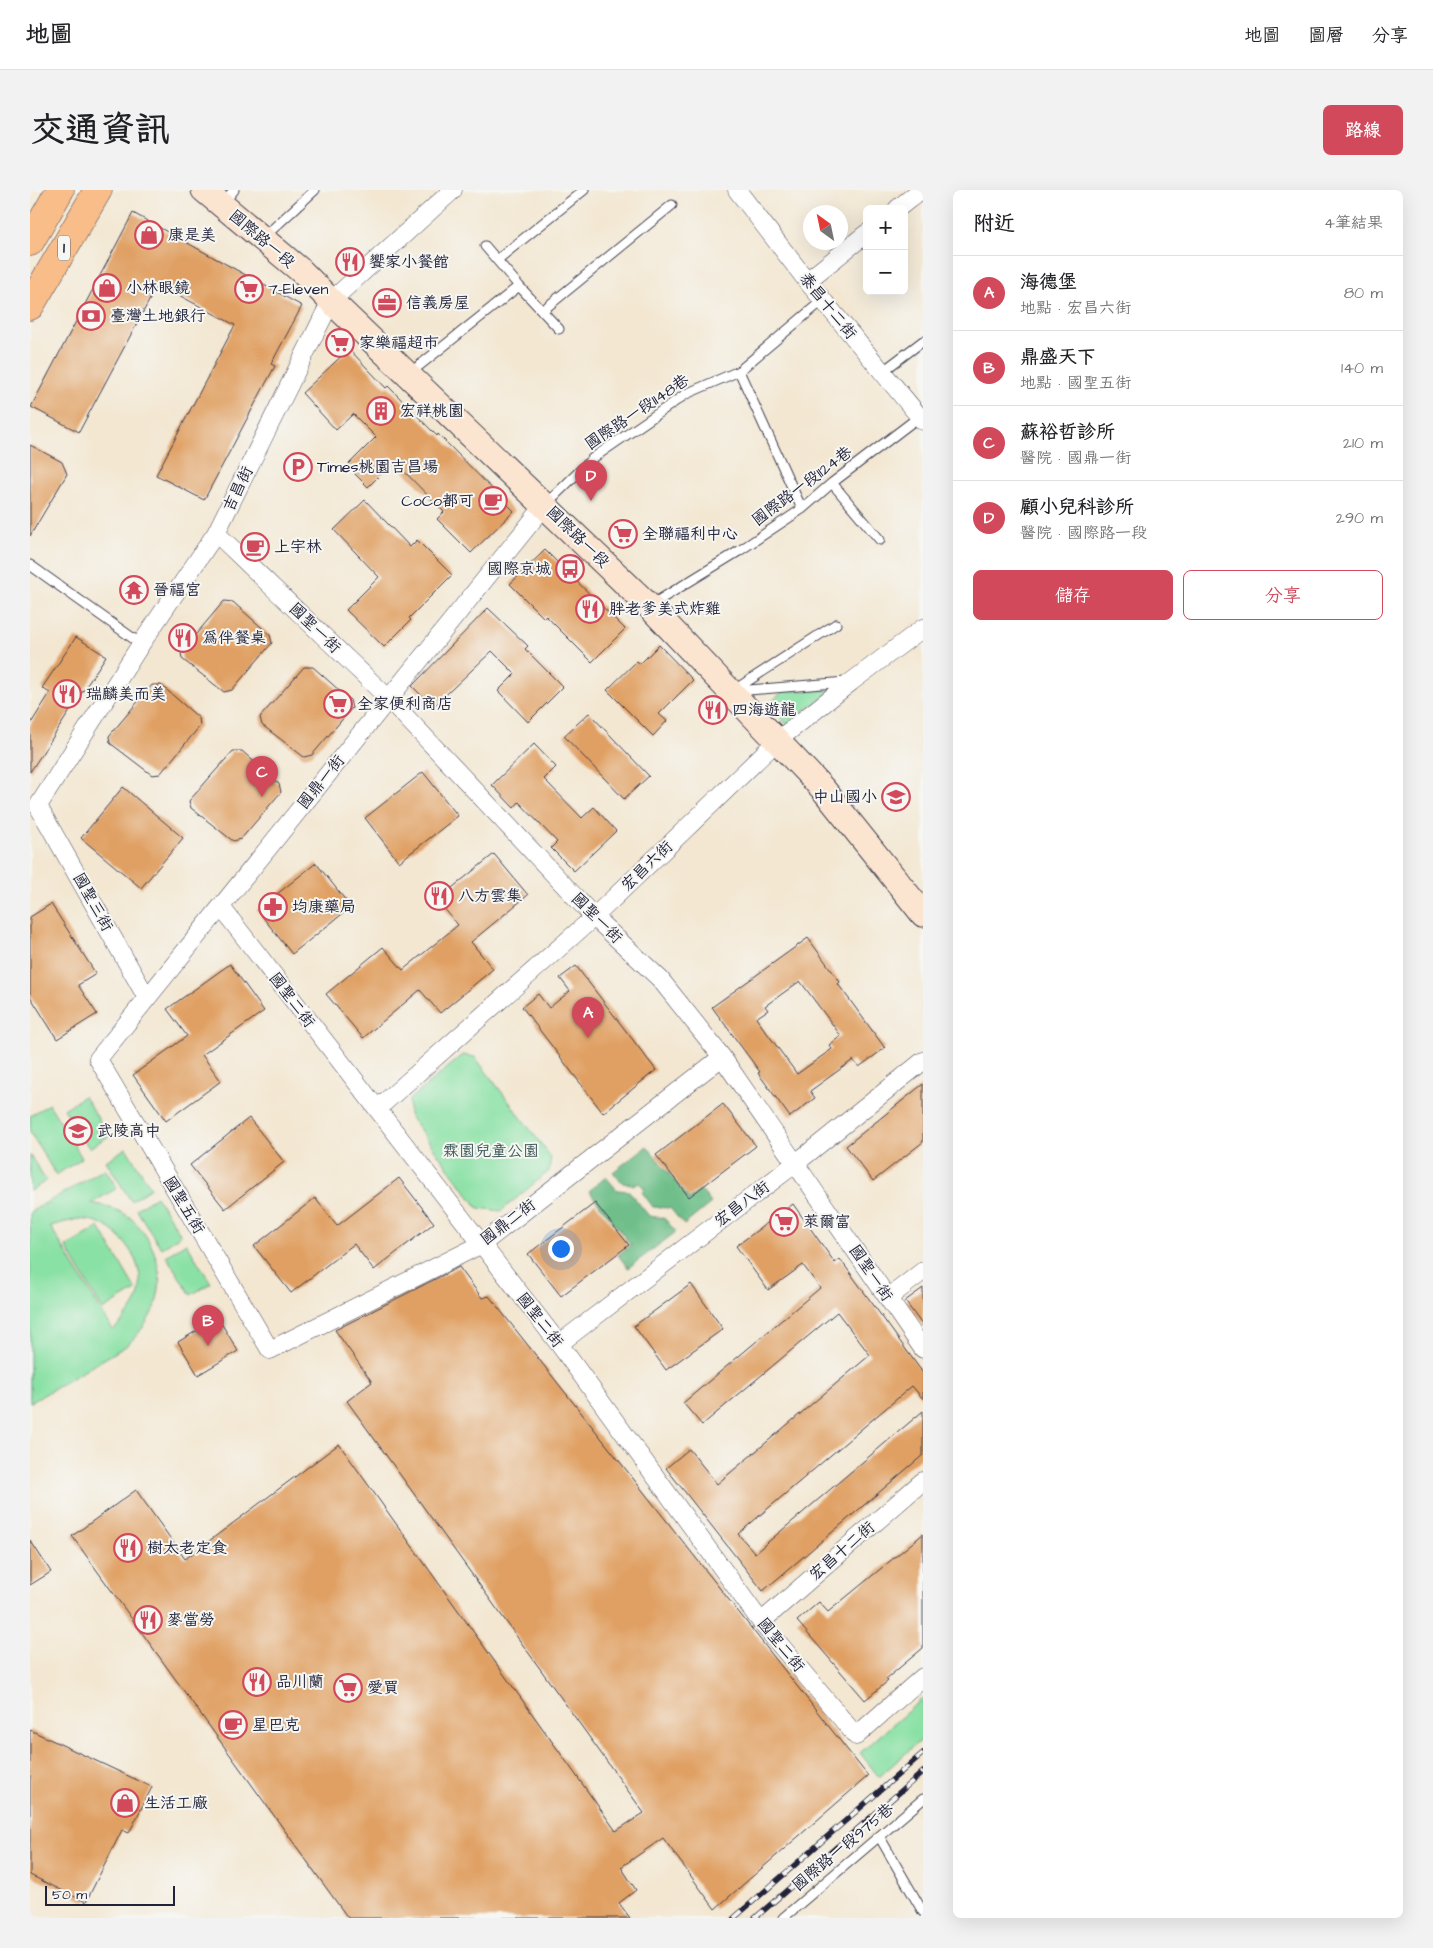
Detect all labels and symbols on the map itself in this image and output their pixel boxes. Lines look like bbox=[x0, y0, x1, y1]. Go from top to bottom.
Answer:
street label: 國際路一段 bbox=[224, 205, 300, 273]
north arrow bbox=[803, 205, 848, 250]
shop icon: 康是美 bbox=[134, 220, 164, 250]
place label: 康是美 bbox=[168, 224, 216, 246]
road number: 1 bbox=[58, 236, 70, 260]
restaurant icon: 饗家小餐館 bbox=[335, 247, 365, 277]
place label: 饗家小餐館 bbox=[369, 251, 449, 273]
street label: 泰昌十二街 bbox=[794, 268, 862, 344]
shop icon: 小林眼鏡 bbox=[92, 273, 122, 303]
supermarket icon: 7-Eleven bbox=[234, 274, 264, 304]
place label: 小林眼鏡 bbox=[126, 277, 190, 299]
place label: 7-Eleven bbox=[268, 278, 328, 300]
office icon: 信義房屋 bbox=[372, 288, 402, 318]
place label: 信義房屋 bbox=[406, 292, 470, 314]
bank icon: 臺灣土地銀行 bbox=[76, 301, 106, 331]
place label: 臺灣土地銀行 bbox=[110, 305, 206, 327]
supermarket icon: 家樂福超市 bbox=[325, 328, 355, 358]
place label: 家樂福超市 bbox=[359, 332, 439, 354]
street label: 國際路一段1148巷 bbox=[581, 369, 693, 455]
building icon: 宏祥桃園 bbox=[366, 396, 396, 426]
place label: 宏祥桃園 bbox=[400, 400, 464, 422]
street label: 國際路一段1124巷 bbox=[747, 441, 857, 531]
parking icon: Times桃園吉昌場 bbox=[283, 452, 313, 482]
place label: Times桃園吉昌場 bbox=[317, 456, 439, 478]
pin: D bbox=[575, 460, 607, 501]
street label: 吉昌街 bbox=[218, 463, 258, 515]
cafe icon: CoCo都可 bbox=[478, 486, 508, 516]
place label: CoCo都可 bbox=[401, 490, 474, 512]
street label: 國際路一段 bbox=[542, 501, 614, 573]
supermarket icon: 全聯福利中心 bbox=[608, 519, 638, 549]
place label: 全聯福利中心 bbox=[642, 523, 738, 545]
cafe icon: 上宇林 bbox=[240, 532, 270, 562]
place label: 上宇林 bbox=[274, 536, 322, 558]
bus stop icon: 國際京城 bbox=[555, 554, 585, 584]
place label: 國際京城 bbox=[487, 558, 551, 580]
temple icon: 晉福宮 bbox=[119, 575, 149, 605]
place label: 晉福宮 bbox=[153, 579, 201, 601]
restaurant icon: 胖老爹美式炸雞 bbox=[575, 594, 605, 624]
street label: 國聖一街 bbox=[284, 598, 346, 658]
place label: 胖老爹美式炸雞 bbox=[609, 598, 721, 620]
restaurant icon: 為伴餐桌 bbox=[168, 623, 198, 653]
place label: 為伴餐桌 bbox=[202, 627, 266, 649]
restaurant icon: 瑞麟美而美 bbox=[52, 679, 82, 709]
place label: 瑞麟美而美 bbox=[86, 683, 166, 705]
supermarket icon: 全家便利商店 bbox=[323, 689, 353, 719]
place label: 全家便利商店 bbox=[357, 693, 453, 715]
restaurant icon: 四海遊龍 bbox=[698, 695, 728, 725]
place label: 四海遊龍 bbox=[732, 699, 796, 721]
street label: 國鼎一街 bbox=[292, 750, 350, 814]
pin: C bbox=[246, 756, 278, 797]
school or university icon: 中山國小 bbox=[881, 782, 911, 812]
place label: 中山國小 bbox=[813, 786, 877, 808]
street label: 宏昌六街 bbox=[616, 836, 678, 896]
street label: 國聖三街 bbox=[68, 869, 118, 935]
restaurant icon: 八方雲集 bbox=[424, 881, 454, 911]
place label: 八方雲集 bbox=[458, 885, 522, 907]
street label: 國聖一街 bbox=[567, 888, 627, 948]
pharmacy icon: 均康藥局 bbox=[258, 892, 288, 922]
place label: 均康藥局 bbox=[292, 896, 356, 918]
street label: 國聖二街 bbox=[264, 968, 320, 1032]
pin: A bbox=[572, 997, 604, 1038]
school or university icon: 武陵高中 bbox=[63, 1116, 93, 1146]
place label: 武陵高中 bbox=[97, 1120, 161, 1142]
park label: 霖園兒童公園 bbox=[443, 1140, 539, 1162]
street label: 國聖五街 bbox=[158, 1172, 210, 1238]
street label: 宏昌八街 bbox=[710, 1176, 774, 1232]
street label: 國鼎二街 bbox=[476, 1194, 540, 1250]
supermarket icon: 萊爾富 bbox=[769, 1207, 799, 1237]
place label: 萊爾富 bbox=[803, 1211, 851, 1233]
your location bbox=[548, 1236, 574, 1262]
street label: 國聖一街 bbox=[844, 1240, 898, 1306]
street label: 國聖二街 bbox=[512, 1288, 568, 1352]
pin: B bbox=[192, 1305, 224, 1346]
street label: 宏昌十二街 bbox=[805, 1516, 879, 1586]
restaurant icon: 樹太老定食 bbox=[113, 1533, 143, 1563]
place label: 樹太老定食 bbox=[147, 1537, 227, 1559]
restaurant icon: 麥當勞 bbox=[133, 1605, 163, 1635]
place label: 麥當勞 bbox=[167, 1609, 215, 1631]
street label: 國聖二街 bbox=[752, 1613, 810, 1677]
restaurant icon: 品川蘭 bbox=[242, 1667, 272, 1697]
place label: 品川蘭 bbox=[276, 1671, 324, 1693]
supermarket icon: 愛買 bbox=[333, 1673, 363, 1703]
place label: 愛買 bbox=[367, 1677, 399, 1699]
cafe icon: 星巴克 bbox=[218, 1710, 248, 1740]
place label: 星巴克 bbox=[252, 1714, 300, 1736]
shop icon: 生活工廠 bbox=[110, 1788, 140, 1818]
place label: 生活工廠 bbox=[144, 1792, 208, 1814]
street label: 國際路一段975巷 bbox=[788, 1798, 898, 1896]
scale bar bbox=[45, 1883, 175, 1906]

